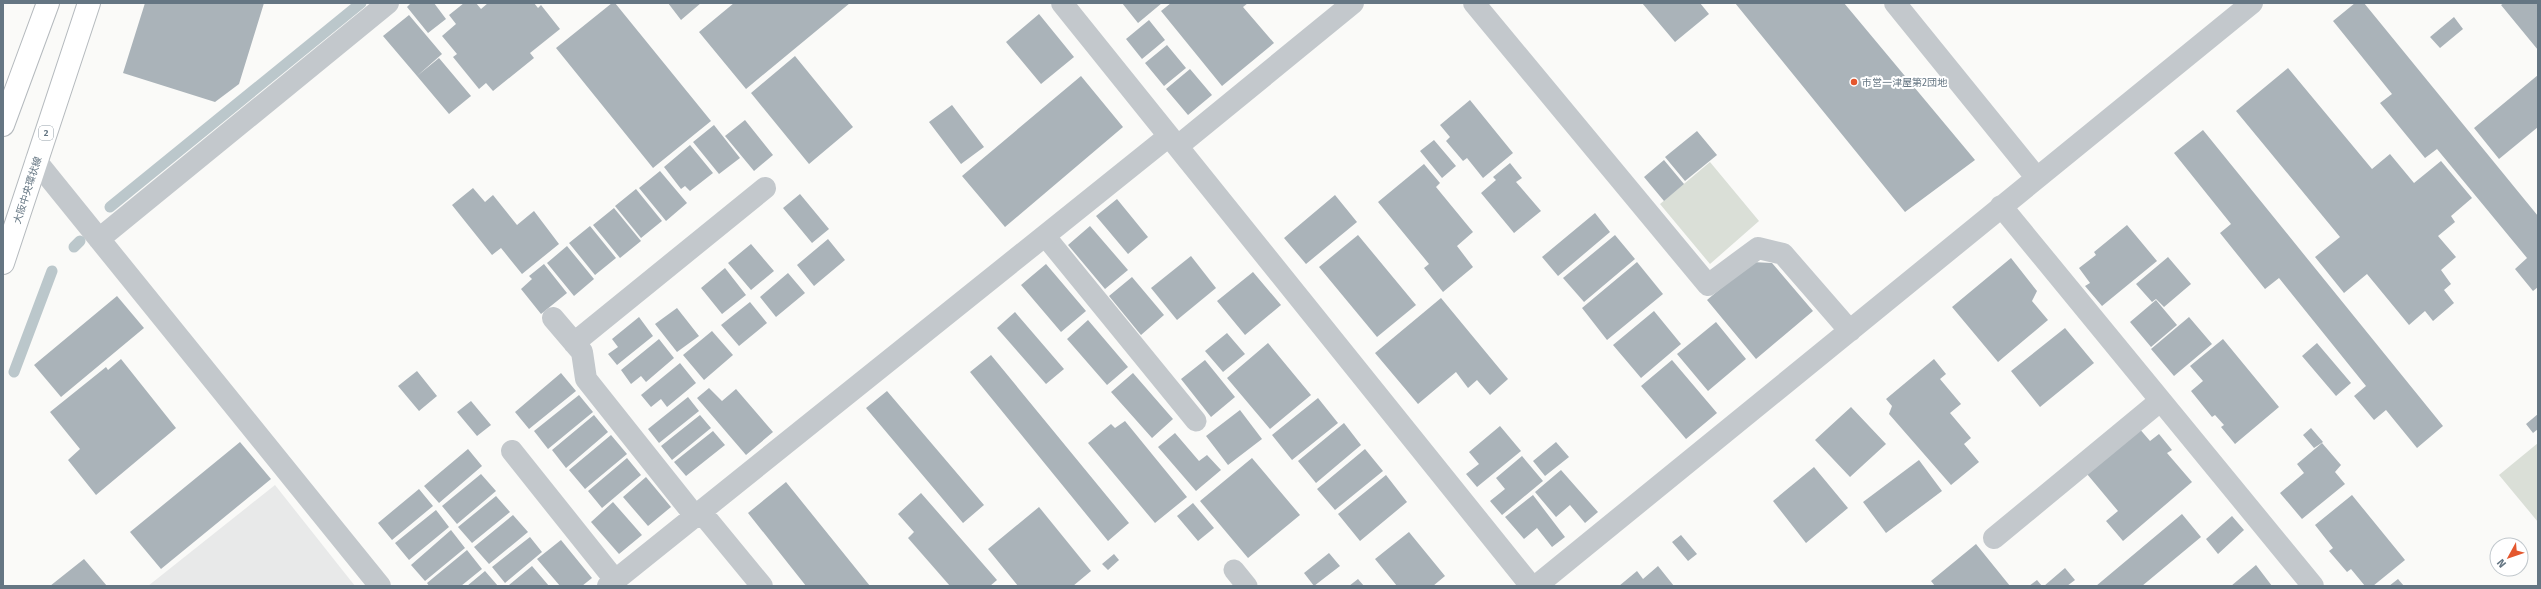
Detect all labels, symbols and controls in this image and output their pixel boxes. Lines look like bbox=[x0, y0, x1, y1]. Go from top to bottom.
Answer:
marker: 市営一津屋第2団地 bbox=[1849, 77, 1859, 87]
place label: 市営一津屋第2団地 bbox=[1862, 77, 1948, 89]
road number: 2 bbox=[39, 126, 53, 140]
street label: 大阪中央環状線 bbox=[11, 155, 44, 225]
north arrow bbox=[2489, 537, 2529, 577]
text: N bbox=[2494, 556, 2509, 570]

